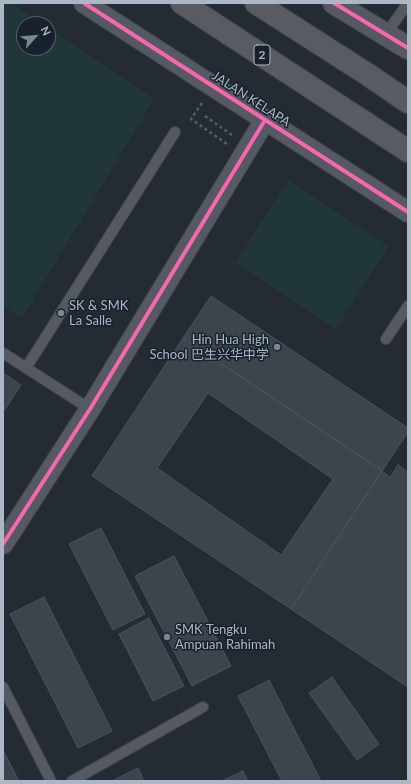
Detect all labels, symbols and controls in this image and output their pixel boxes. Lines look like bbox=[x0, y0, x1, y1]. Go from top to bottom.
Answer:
north arrow bbox=[16, 16, 56, 56]
text: N bbox=[39, 24, 54, 38]
road number: 2 bbox=[254, 45, 270, 65]
street label: JALAN KELAPA bbox=[209, 68, 293, 130]
place label: SK & SMK La Salle bbox=[69, 298, 128, 329]
marker: SK & SMK La Salle bbox=[56, 308, 66, 318]
place label: Hin Hua High School 巴生兴华中学 bbox=[149, 332, 269, 363]
marker: Hin Hua High School 巴生兴华中学 bbox=[272, 342, 282, 352]
place label: SMK Tengku Ampuan Rahimah bbox=[175, 622, 275, 653]
marker: SMK Tengku Ampuan Rahimah bbox=[162, 632, 172, 642]

